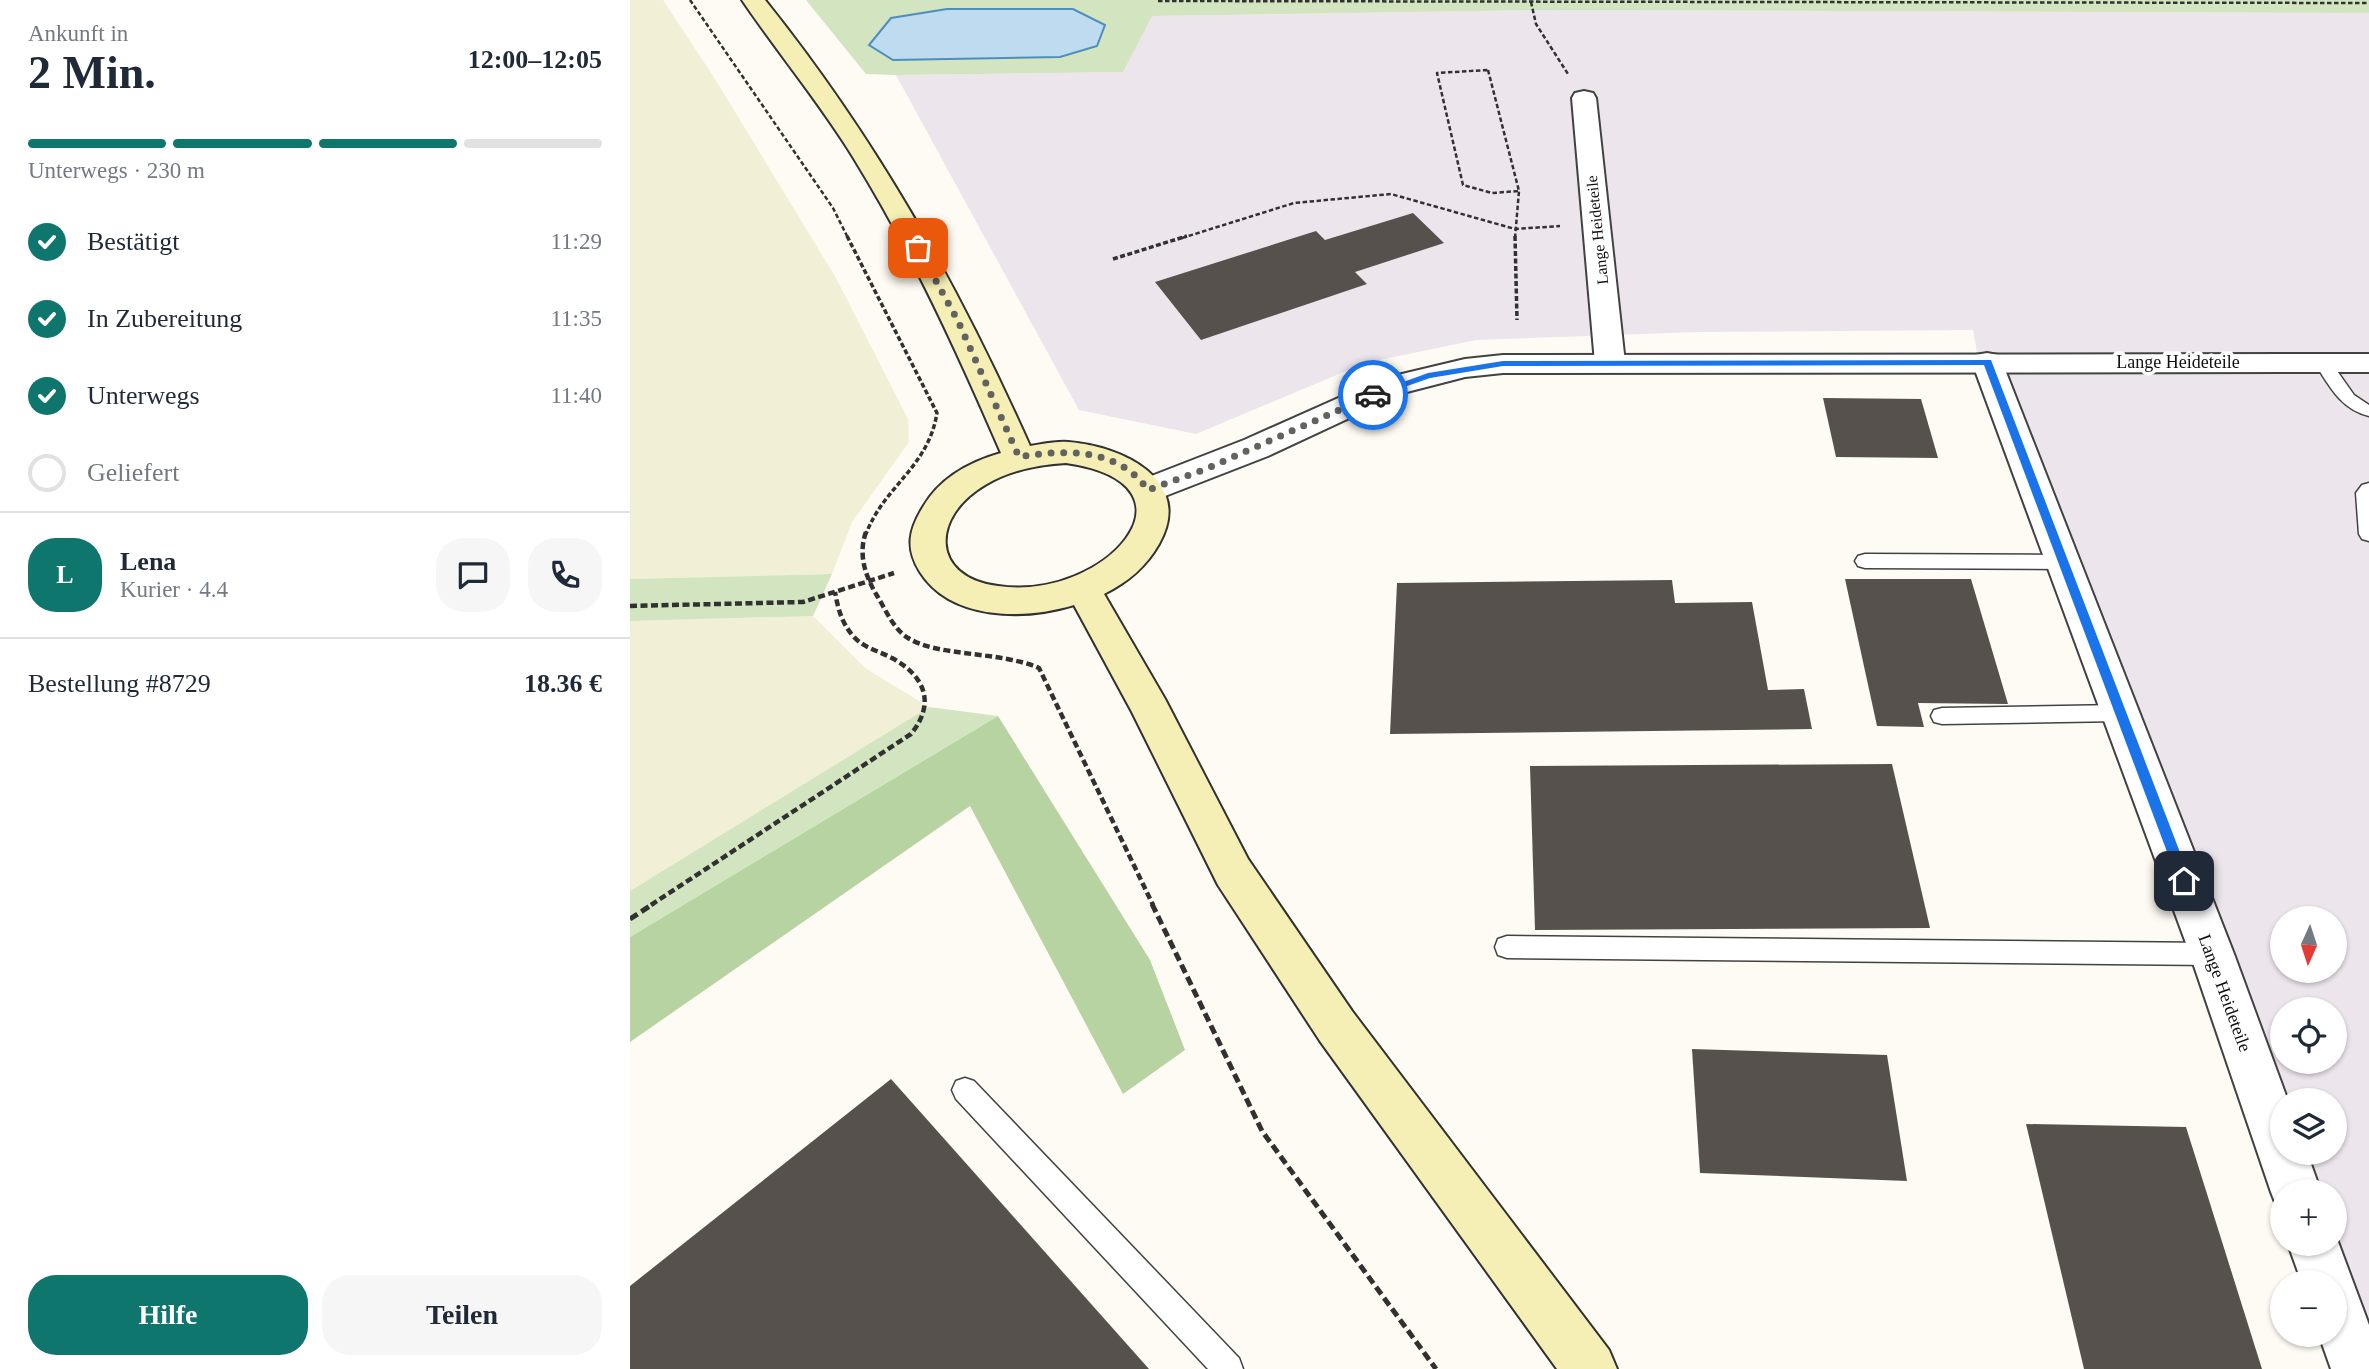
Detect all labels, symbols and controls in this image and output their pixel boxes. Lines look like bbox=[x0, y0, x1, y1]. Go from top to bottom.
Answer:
text: Ankunft in bbox=[28, 21, 128, 46]
text: 12:00–12:05 bbox=[468, 45, 602, 74]
text: 2 Min. bbox=[28, 47, 156, 98]
text: Unterwegs · 230 m bbox=[28, 158, 205, 183]
street label: Lange Heideteile bbox=[1583, 174, 1612, 285]
pin bbox=[888, 218, 948, 278]
icon: check bbox=[28, 223, 66, 261]
text: Bestätigt bbox=[87, 227, 179, 256]
text: 11:29 bbox=[550, 229, 602, 254]
icon: bag bbox=[899, 229, 937, 267]
icon: check bbox=[28, 300, 66, 338]
text: In Zubereitung bbox=[87, 304, 242, 333]
text: 11:35 bbox=[550, 306, 602, 331]
street label: Lange Heideteile bbox=[2116, 352, 2240, 372]
courier bbox=[1338, 360, 1408, 430]
icon: car bbox=[1354, 376, 1392, 414]
icon: check bbox=[28, 377, 66, 415]
text: Unterwegs bbox=[87, 381, 200, 410]
text: 11:40 bbox=[550, 383, 602, 408]
text: Geliefert bbox=[87, 458, 179, 487]
button: chat bbox=[436, 538, 510, 612]
button: phone bbox=[528, 538, 602, 612]
text: Lena bbox=[120, 547, 176, 576]
text: L bbox=[56, 560, 74, 589]
text: Kurier · 4.4 bbox=[120, 577, 228, 602]
text: Bestellung #8729 bbox=[28, 669, 211, 698]
text: 18.36 € bbox=[524, 669, 602, 698]
pin bbox=[2154, 851, 2214, 911]
icon: home bbox=[2165, 862, 2203, 900]
north arrow bbox=[2270, 906, 2347, 984]
map controls bbox=[2270, 906, 2347, 1347]
street label: Lange Heideteile bbox=[2194, 932, 2256, 1054]
button: locate bbox=[2270, 997, 2347, 1074]
button: layers bbox=[2270, 1088, 2347, 1165]
button: + bbox=[2270, 1179, 2347, 1256]
button: − bbox=[2270, 1270, 2347, 1347]
button: Hilfe bbox=[28, 1275, 308, 1355]
button: Teilen bbox=[322, 1275, 602, 1355]

